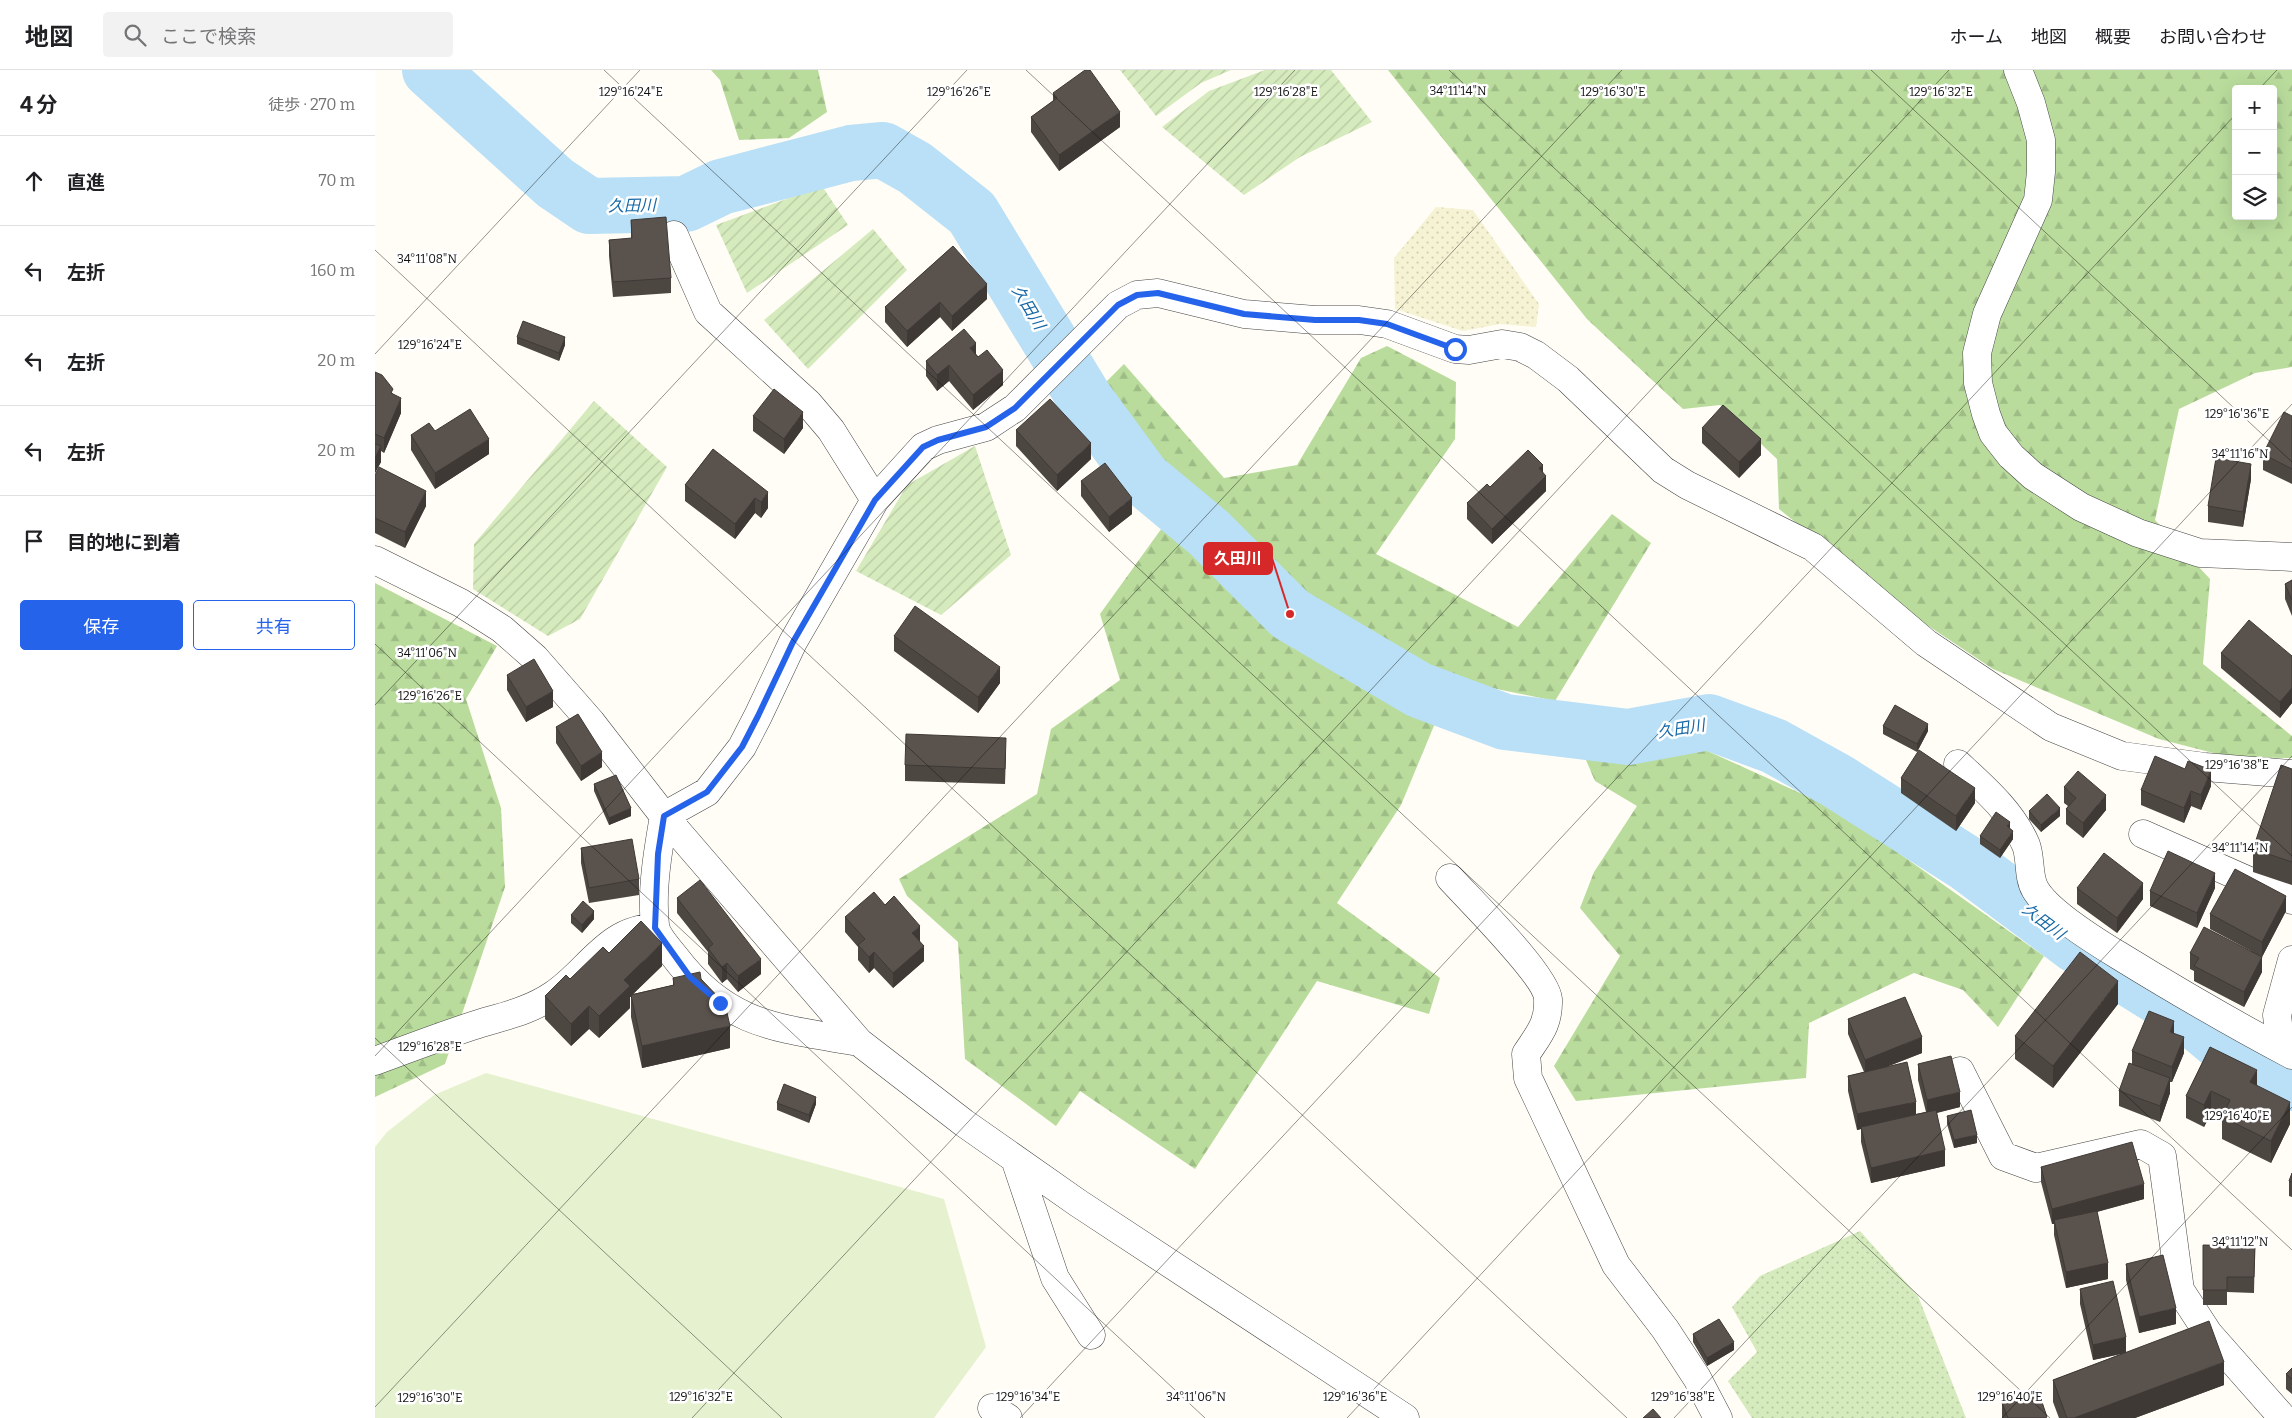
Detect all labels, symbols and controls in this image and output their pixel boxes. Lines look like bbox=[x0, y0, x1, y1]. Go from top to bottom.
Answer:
search box bbox=[103, 12, 453, 57]
icon: search bbox=[121, 21, 149, 49]
text: 地図 bbox=[25, 23, 73, 51]
text: ここで検索 bbox=[161, 25, 256, 48]
text: ホーム bbox=[1950, 26, 2003, 48]
text: 地図 bbox=[2031, 26, 2067, 48]
text: 概要 bbox=[2095, 26, 2131, 48]
text: お問い合わせ bbox=[2159, 26, 2267, 48]
text: 34°11'14"N bbox=[1429, 84, 1487, 98]
text: 129°16'24"E bbox=[599, 85, 663, 99]
text: 129°16'26"E bbox=[927, 85, 991, 99]
text: 129°16'28"E bbox=[1254, 85, 1318, 99]
text: 129°16'30"E bbox=[1581, 85, 1645, 99]
text: 129°16'32"E bbox=[1909, 85, 1973, 99]
map controls bbox=[2232, 85, 2277, 220]
button: + bbox=[2232, 85, 2277, 130]
text: 4 分 bbox=[20, 92, 58, 118]
text: 徒歩 · 270 m bbox=[268, 95, 355, 114]
button: − bbox=[2232, 130, 2277, 175]
icon: ahead bbox=[20, 167, 48, 195]
text: 直進 bbox=[67, 171, 105, 194]
text: 70 m bbox=[319, 171, 355, 190]
button: layers bbox=[2232, 175, 2277, 220]
water label: 久田川 bbox=[608, 196, 658, 215]
text: 34°11'08"N bbox=[397, 252, 457, 266]
icon: left bbox=[20, 257, 48, 285]
text: 左折 bbox=[67, 261, 105, 284]
text: 160 m bbox=[310, 261, 355, 280]
water label: 久田川 bbox=[1008, 282, 1050, 334]
text: 129°16'24"E bbox=[398, 338, 462, 352]
route start bbox=[1444, 338, 1467, 361]
icon: left bbox=[20, 347, 48, 375]
text: 左折 bbox=[67, 351, 105, 374]
text: 20 m bbox=[318, 351, 355, 370]
text: 129°16'36"E bbox=[2205, 407, 2269, 421]
icon: left bbox=[20, 437, 48, 465]
text: 左折 bbox=[67, 441, 105, 464]
text: 20 m bbox=[318, 441, 355, 460]
text: 34°11'16"N bbox=[2211, 447, 2269, 461]
icon: arrive bbox=[20, 527, 48, 555]
text: 目的地に到着 bbox=[67, 531, 181, 554]
callout: 久田川 bbox=[1204, 543, 1272, 574]
text: 久田川 bbox=[1214, 549, 1262, 568]
button: 保存 bbox=[20, 600, 183, 650]
button: 共有 bbox=[193, 600, 355, 650]
text: 34°11'06"N bbox=[397, 646, 458, 660]
text: 129°16'26"E bbox=[398, 689, 462, 703]
water label: 久田川 bbox=[1656, 715, 1708, 742]
text: 129°16'38"E bbox=[2205, 758, 2269, 772]
text: 34°11'14"N bbox=[2211, 841, 2269, 855]
water label: 久田川 bbox=[2019, 899, 2070, 945]
route end bbox=[709, 992, 732, 1015]
text: 129°16'28"E bbox=[398, 1040, 462, 1054]
text: 129°16'40"E bbox=[2204, 1109, 2270, 1123]
text: 34°11'12"N bbox=[2212, 1235, 2269, 1249]
text: 129°16'32"E bbox=[669, 1390, 733, 1404]
text: 129°16'34"E bbox=[996, 1390, 1060, 1404]
text: 34°11'06"N bbox=[1166, 1390, 1227, 1404]
text: 129°16'36"E bbox=[1323, 1390, 1387, 1404]
text: 129°16'38"E bbox=[1651, 1390, 1715, 1404]
text: 129°16'40"E bbox=[1977, 1390, 2043, 1404]
text: 129°16'30"E bbox=[398, 1391, 462, 1405]

